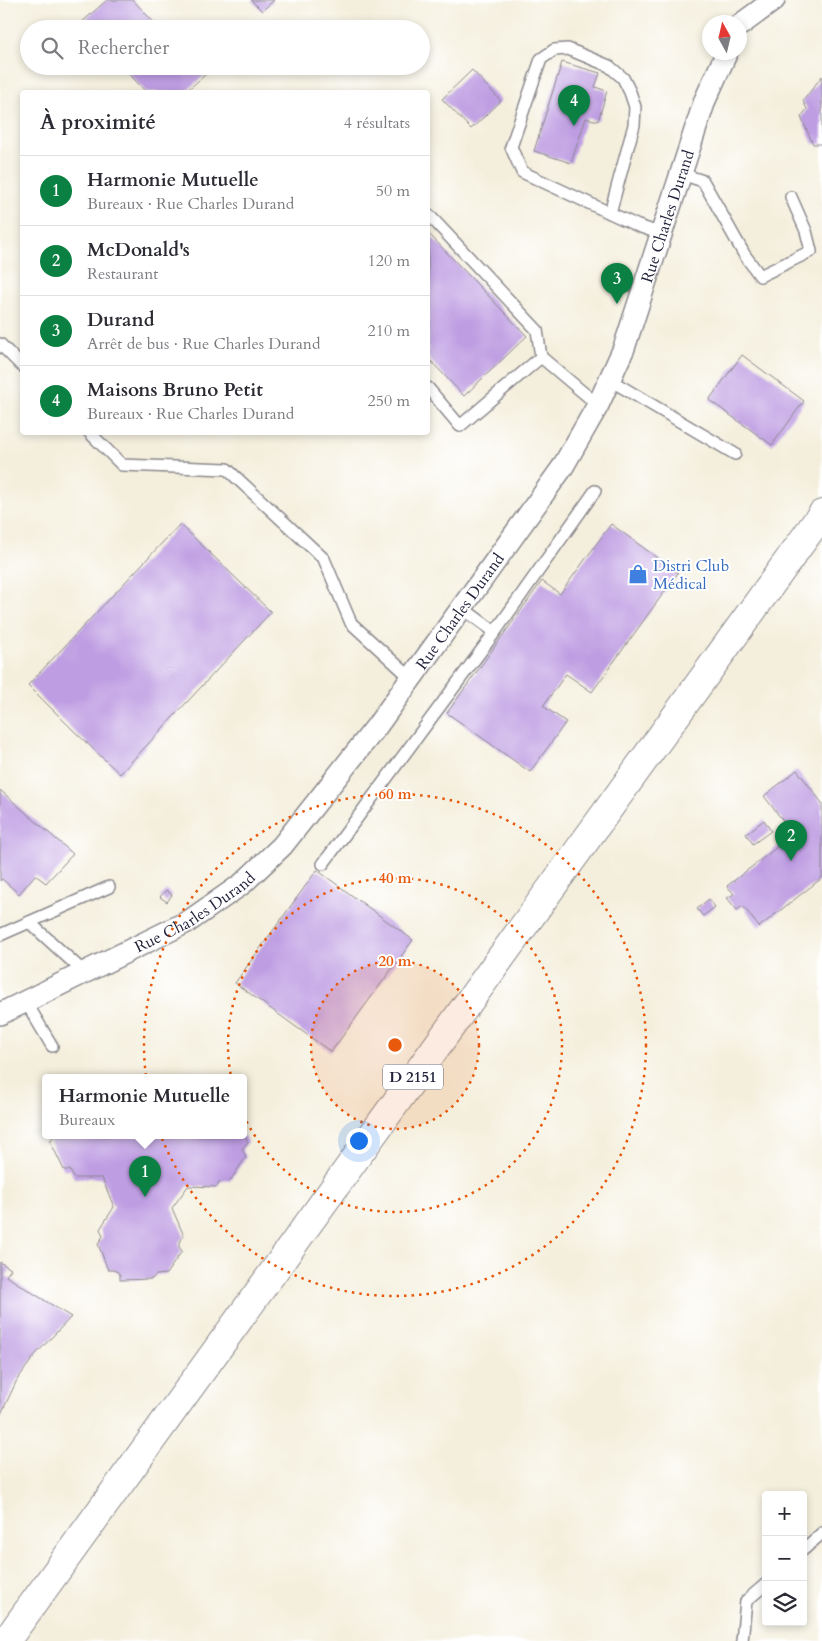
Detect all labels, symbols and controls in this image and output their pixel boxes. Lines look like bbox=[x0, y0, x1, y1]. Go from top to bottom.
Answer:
north arrow bbox=[702, 15, 747, 60]
search box bbox=[20, 20, 430, 75]
icon: search bbox=[38, 34, 66, 62]
text: Rechercher bbox=[78, 35, 169, 61]
pin: 4 bbox=[558, 85, 590, 126]
text: À proximité bbox=[40, 108, 156, 137]
text: 4 résultats bbox=[344, 112, 410, 134]
street label: Rue Charles Durand bbox=[636, 147, 700, 286]
text: Harmonie Mutuelle bbox=[87, 167, 259, 193]
text: 1 bbox=[52, 180, 60, 202]
text: 50 m bbox=[376, 180, 410, 202]
text: Bureaux · Rue Charles Durand bbox=[87, 193, 294, 215]
text: McDonald's bbox=[87, 237, 190, 263]
text: 2 bbox=[52, 250, 60, 272]
text: 120 m bbox=[368, 250, 410, 272]
text: Restaurant bbox=[87, 263, 158, 285]
pin: 3 bbox=[601, 263, 633, 304]
text: Durand bbox=[87, 307, 155, 333]
text: 3 bbox=[52, 320, 60, 342]
text: 210 m bbox=[368, 320, 410, 342]
text: Arrêt de bus · Rue Charles Durand bbox=[87, 333, 320, 355]
text: Maisons Bruno Petit bbox=[87, 377, 263, 403]
text: 4 bbox=[52, 390, 60, 412]
text: 250 m bbox=[368, 390, 410, 412]
text: Bureaux · Rue Charles Durand bbox=[87, 403, 294, 425]
street label: Rue Charles Durand bbox=[411, 549, 510, 674]
place label: Distri Club Médical bbox=[653, 555, 729, 595]
shop icon: Distri Club Médical bbox=[627, 563, 649, 585]
text: 60 m bbox=[378, 784, 412, 804]
pin: 2 bbox=[775, 820, 807, 861]
street label: Rue Charles Durand bbox=[131, 867, 261, 958]
text: 40 m bbox=[378, 868, 412, 888]
text: 20 m bbox=[378, 951, 412, 971]
centre of rings bbox=[386, 1036, 404, 1054]
road number: D 2151 bbox=[383, 1064, 443, 1090]
popup bbox=[42, 1074, 247, 1139]
text: Harmonie Mutuelle bbox=[59, 1083, 230, 1109]
text: Bureaux bbox=[59, 1109, 115, 1131]
your location bbox=[346, 1128, 372, 1154]
pin: 1 bbox=[129, 1156, 161, 1197]
map controls bbox=[762, 1491, 807, 1626]
button: + bbox=[762, 1491, 807, 1536]
button: − bbox=[762, 1536, 807, 1581]
button: layers bbox=[762, 1581, 807, 1626]

